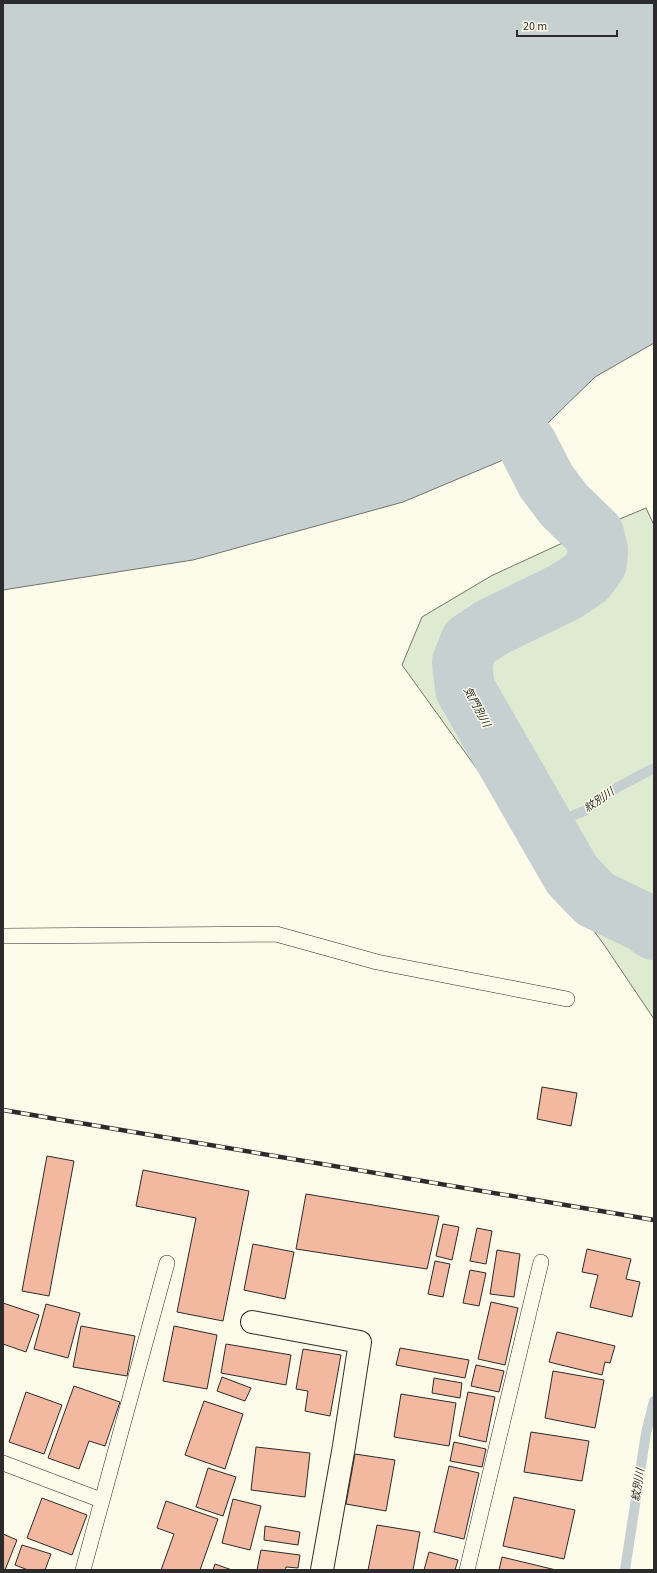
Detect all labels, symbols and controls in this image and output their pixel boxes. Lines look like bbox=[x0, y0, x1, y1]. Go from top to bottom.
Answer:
scale bar bbox=[517, 12, 617, 38]
text: 20 m bbox=[523, 18, 547, 35]
water label: 気門別川 bbox=[460, 684, 494, 731]
water label: 紋別川 bbox=[581, 784, 618, 815]
water label: 紋別川 bbox=[628, 1467, 648, 1502]

